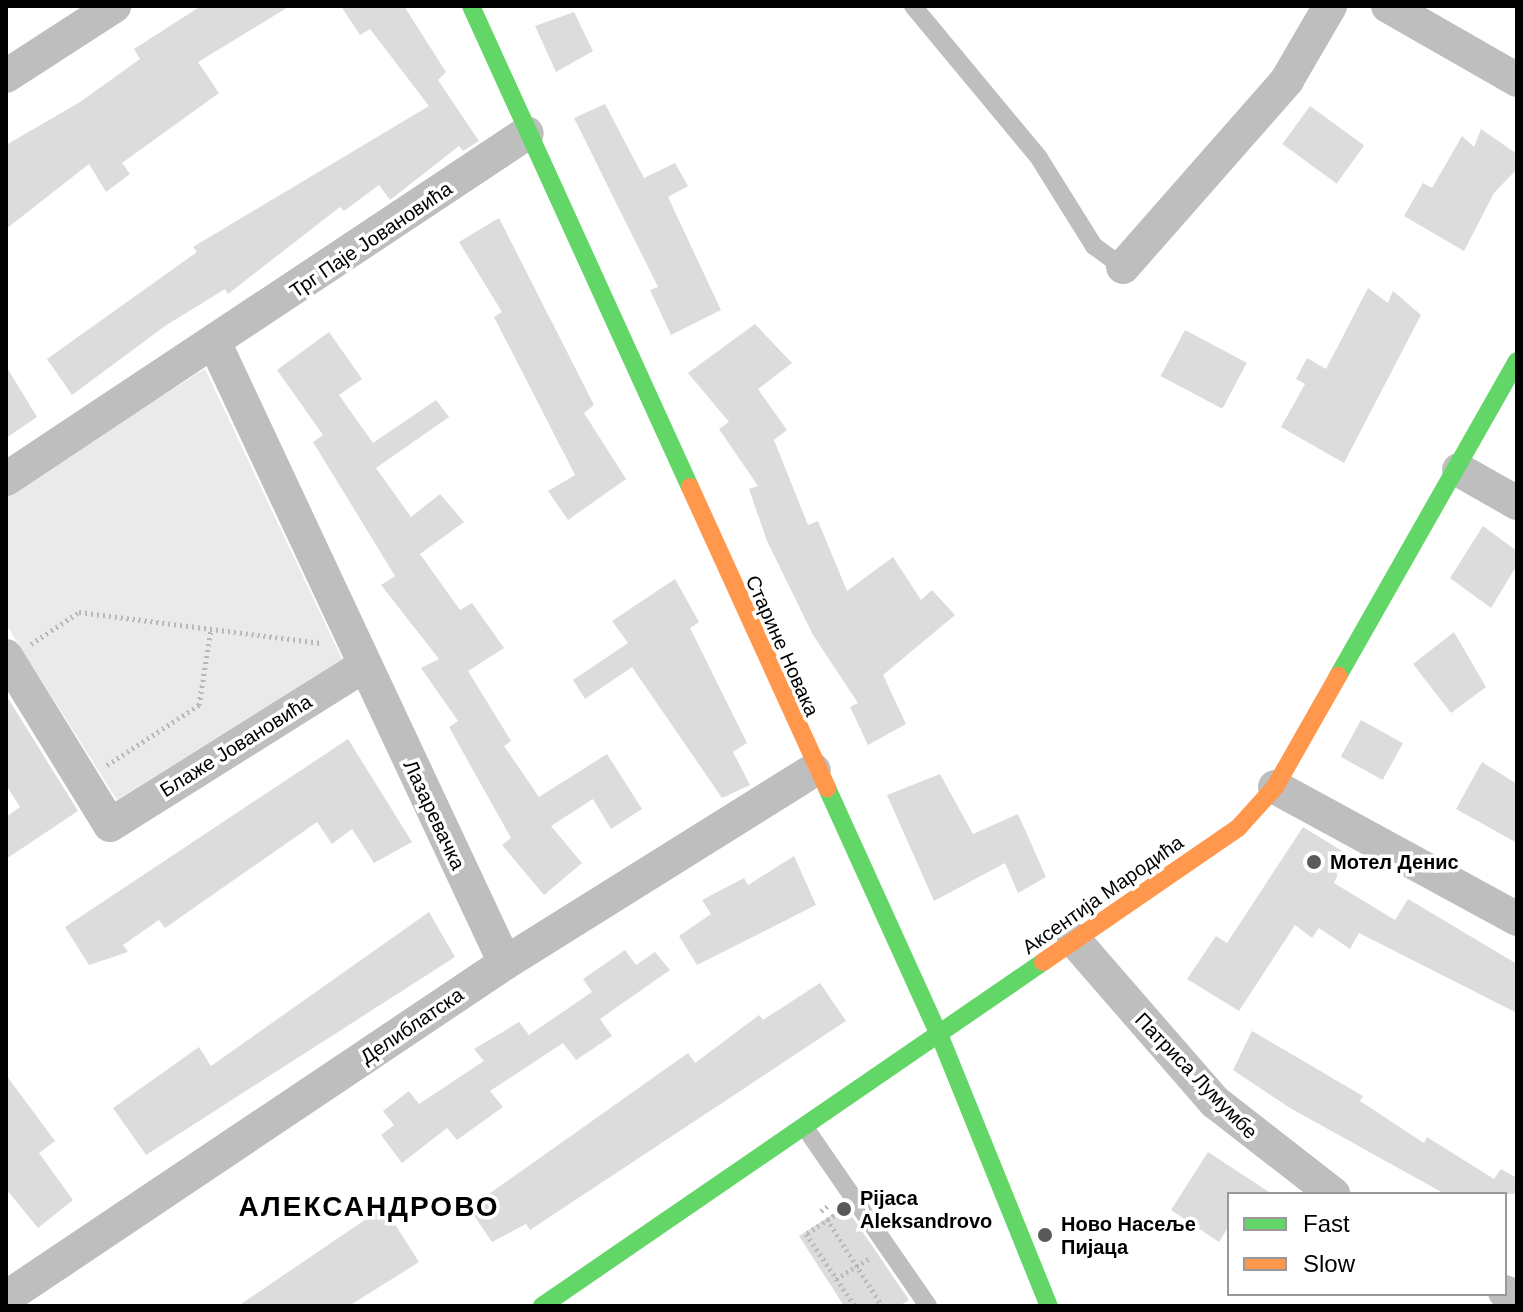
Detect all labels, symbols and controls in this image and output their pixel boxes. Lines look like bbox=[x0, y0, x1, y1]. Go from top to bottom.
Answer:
street label: Трг Паје Јовановића bbox=[285, 177, 457, 303]
street label: Старине Новака bbox=[740, 572, 824, 720]
street label: Блаже Јовановића bbox=[156, 690, 316, 802]
street label: Лазаревачка bbox=[398, 756, 470, 874]
street label: Аксентија Мародића bbox=[1018, 830, 1188, 960]
place label: Мотел Денис bbox=[1330, 850, 1459, 874]
marker: Мотел Денис bbox=[1305, 853, 1323, 871]
street label: Делиблатска bbox=[356, 983, 468, 1069]
street label: Патриса Лумумбе bbox=[1130, 1008, 1262, 1144]
place label: Pijaca Aleksandrovo bbox=[860, 1186, 992, 1233]
district label: АЛЕКСАНДРОВО bbox=[239, 1190, 499, 1224]
legend bbox=[1227, 1192, 1507, 1296]
marker: Pijaca Aleksandrovo bbox=[835, 1200, 853, 1218]
text: Fast bbox=[1303, 1210, 1350, 1237]
place label: Ново Насеље Пијаца bbox=[1061, 1212, 1196, 1259]
marker: Ново Насеље Пијаца bbox=[1036, 1226, 1054, 1244]
text: Slow bbox=[1303, 1250, 1355, 1277]

